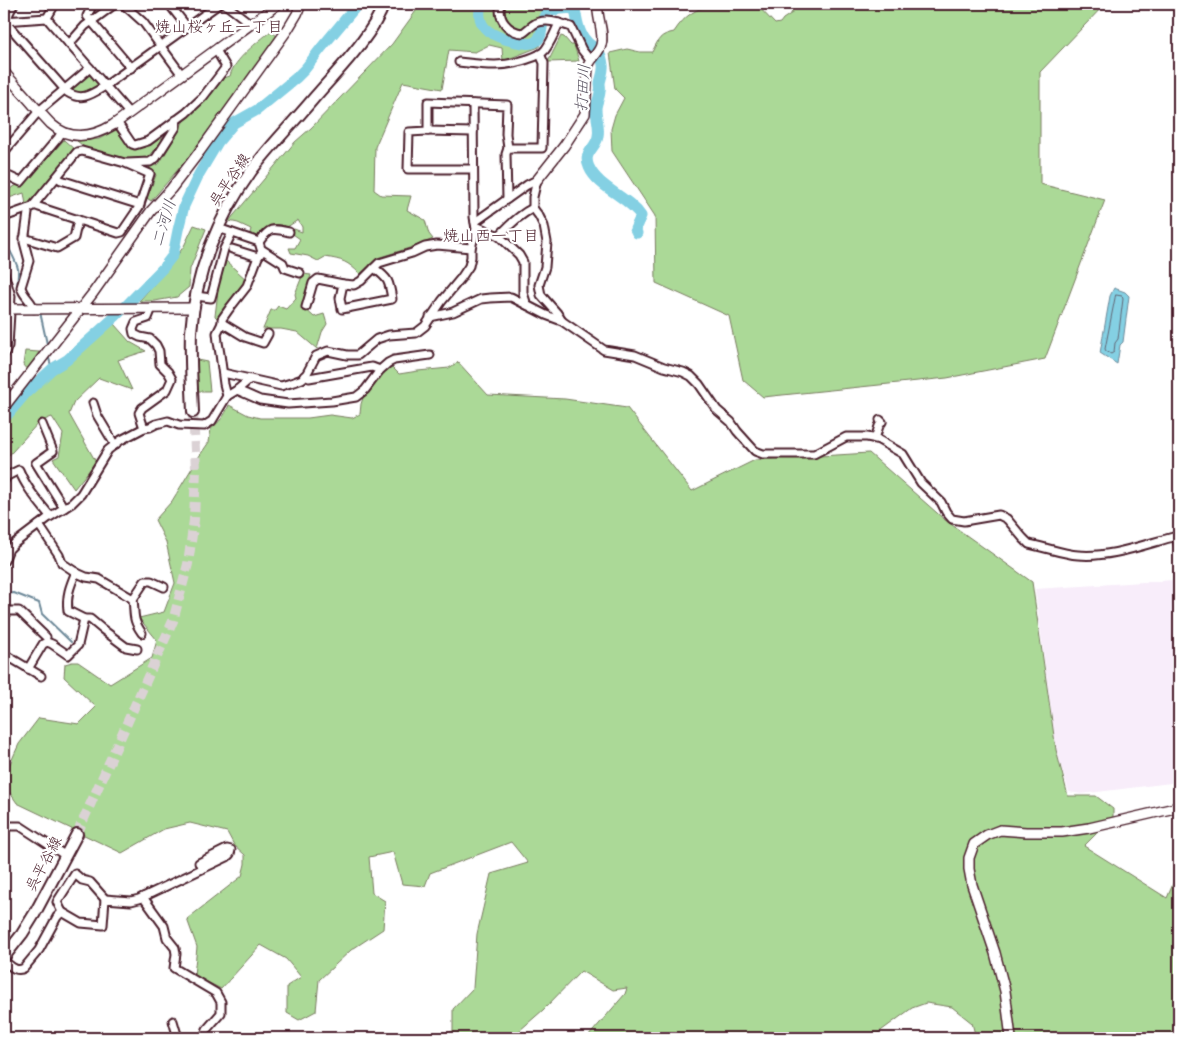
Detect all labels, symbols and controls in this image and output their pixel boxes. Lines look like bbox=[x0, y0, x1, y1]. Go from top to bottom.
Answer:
district label: 焼山桜ヶ丘一丁目 bbox=[155, 16, 283, 38]
water label: 打田川 bbox=[570, 63, 596, 113]
street label: 呉平谷線 bbox=[205, 149, 255, 211]
water label: 二河川 bbox=[146, 197, 182, 249]
district label: 焼山西一丁目 bbox=[443, 225, 539, 247]
street label: 呉平谷線 bbox=[21, 833, 67, 895]

